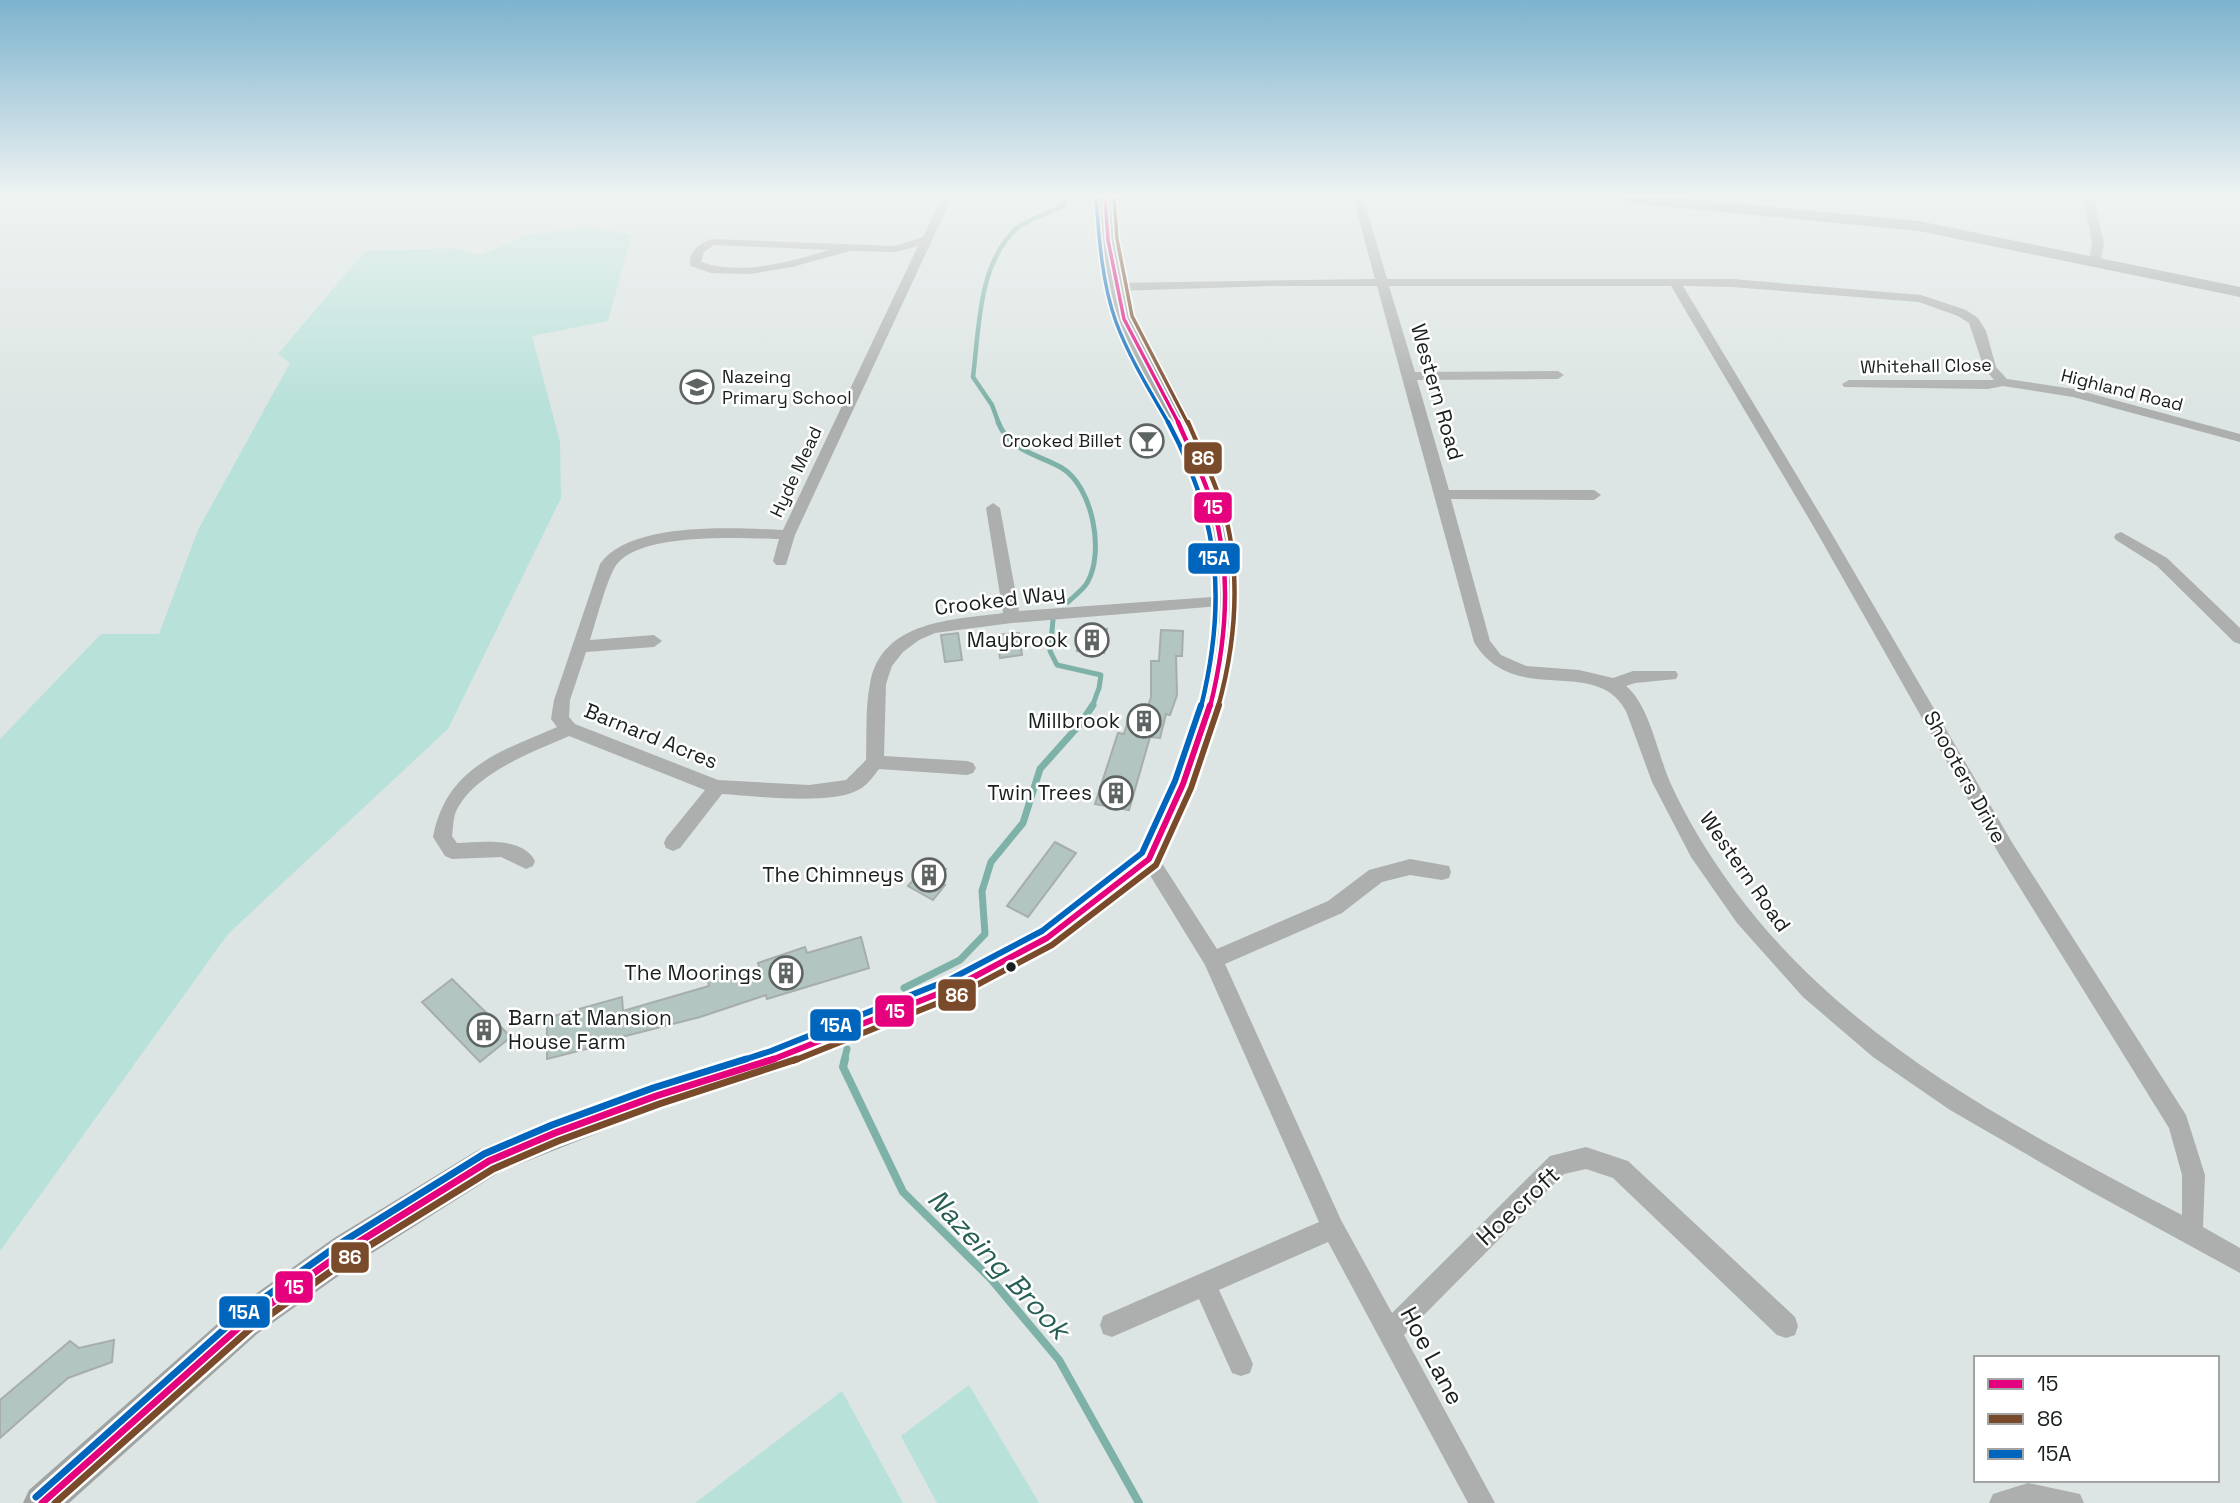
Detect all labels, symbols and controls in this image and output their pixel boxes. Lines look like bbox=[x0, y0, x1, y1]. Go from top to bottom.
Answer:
street label: Western Road bbox=[1405, 320, 1470, 463]
street label: Whitehall Close bbox=[1860, 353, 1992, 378]
street label: Highland Road bbox=[2059, 363, 2186, 416]
place label: Nazeing Primary School bbox=[722, 365, 852, 409]
school or university icon: Nazeing Primary School bbox=[678, 368, 716, 406]
bar icon: Crooked Billet bbox=[1128, 422, 1166, 460]
street label: Hyde Mead bbox=[764, 423, 827, 521]
place label: Crooked Billet bbox=[1002, 429, 1122, 452]
line badge: 86 bbox=[1183, 441, 1223, 475]
text: 86 bbox=[1191, 446, 1215, 471]
line badge: 15 bbox=[1193, 491, 1233, 524]
text: 15 bbox=[1203, 495, 1223, 520]
line badge: 15A bbox=[1187, 542, 1241, 575]
text: 15A bbox=[1198, 546, 1230, 571]
street label: Crooked Way bbox=[933, 578, 1067, 621]
building icon: Maybrook bbox=[1073, 621, 1111, 659]
place label: Maybrook bbox=[967, 626, 1068, 653]
street label: Barnard Acres bbox=[580, 696, 722, 775]
building icon: Millbrook bbox=[1125, 702, 1163, 740]
street label: Shooters Drive bbox=[1918, 706, 2013, 848]
place label: Millbrook bbox=[1028, 707, 1120, 734]
building icon: Twin Trees bbox=[1097, 774, 1135, 812]
place label: Twin Trees bbox=[987, 779, 1092, 806]
street label: Western Road bbox=[1694, 806, 1797, 937]
building icon: The Chimneys bbox=[910, 856, 948, 894]
place label: The Chimneys bbox=[762, 861, 904, 888]
building icon: The Moorings bbox=[767, 954, 805, 992]
place label: The Moorings bbox=[624, 959, 762, 986]
unlabelled marker bbox=[1004, 960, 1018, 974]
line badge: 86 bbox=[937, 978, 977, 1012]
text: 86 bbox=[945, 983, 969, 1008]
line badge: 15 bbox=[874, 994, 915, 1028]
text: 15 bbox=[885, 999, 905, 1024]
place label: Barn at Mansion House Farm bbox=[508, 1004, 672, 1055]
line badge: 15A bbox=[809, 1008, 862, 1042]
building icon: Barn at Mansion House Farm bbox=[465, 1011, 503, 1049]
text: 15A bbox=[820, 1013, 852, 1038]
street label: Hoecroft bbox=[1469, 1159, 1566, 1252]
water label: Nazeing Brook bbox=[920, 1181, 1080, 1349]
line badge: 86 bbox=[330, 1241, 370, 1274]
text: 86 bbox=[338, 1245, 362, 1270]
line badge: 15 bbox=[274, 1270, 314, 1304]
text: 15 bbox=[284, 1275, 304, 1300]
line badge: 15A bbox=[218, 1295, 271, 1329]
text: 15A bbox=[228, 1300, 260, 1325]
street label: Hoe Lane bbox=[1394, 1301, 1471, 1410]
legend bbox=[1974, 1356, 2219, 1482]
text: 15 bbox=[2037, 1370, 2058, 1397]
text: 86 bbox=[2037, 1405, 2063, 1432]
text: 15A bbox=[2037, 1440, 2072, 1467]

